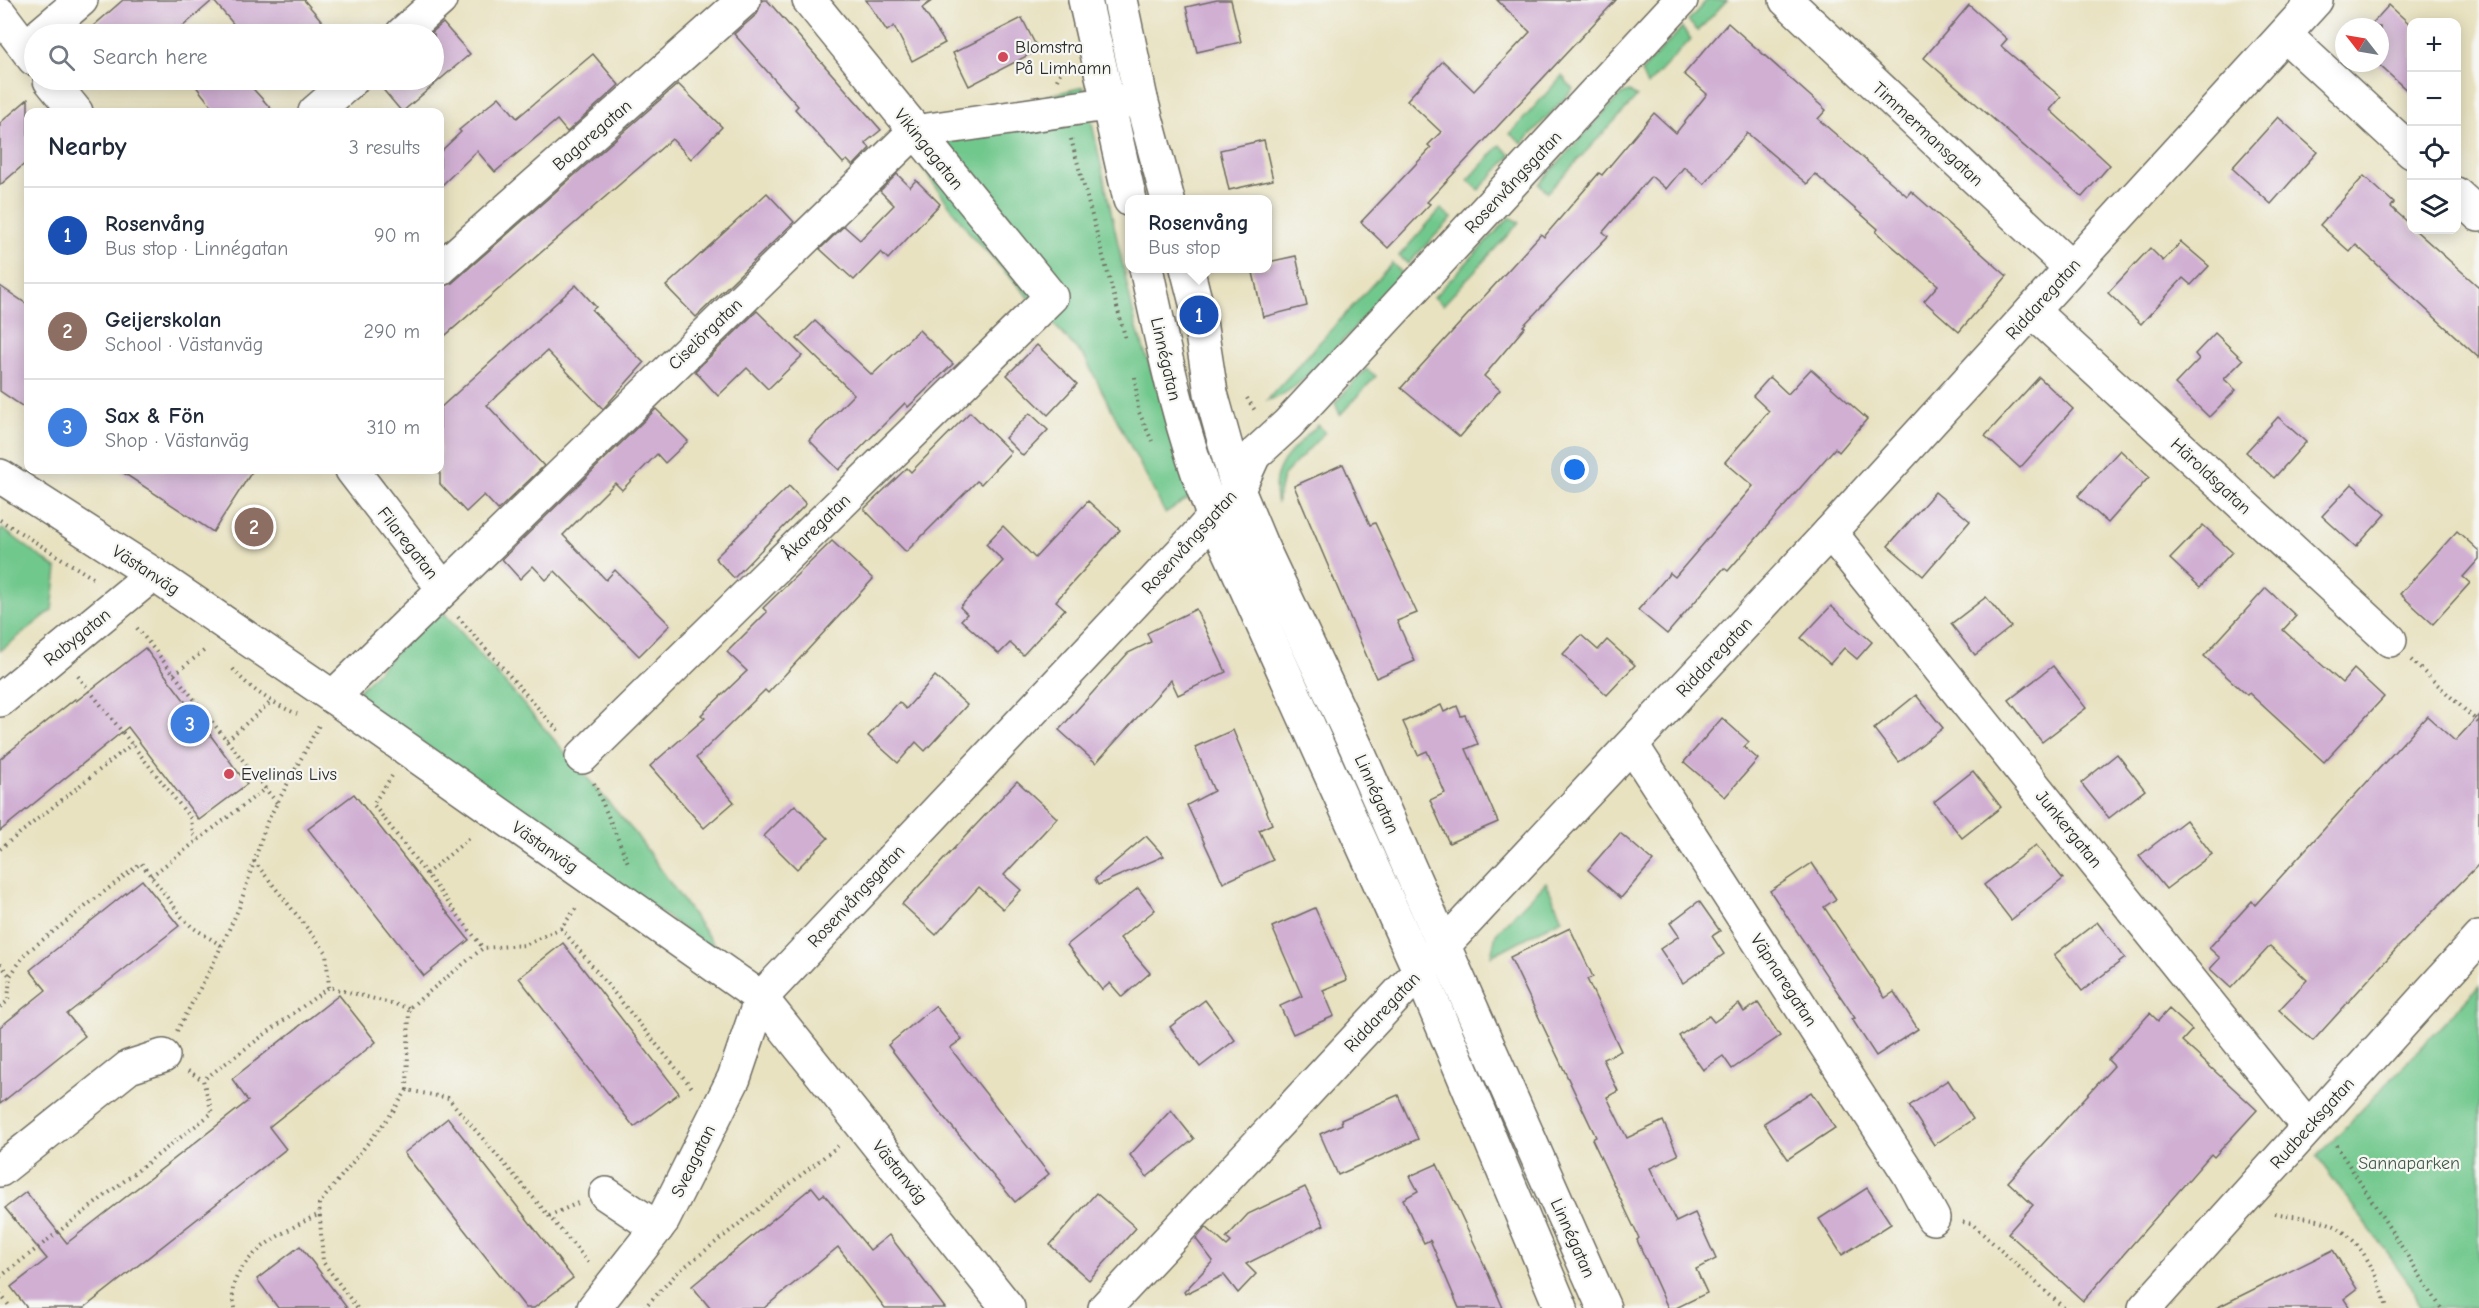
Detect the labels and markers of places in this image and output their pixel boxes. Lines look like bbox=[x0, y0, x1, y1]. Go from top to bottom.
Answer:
place label: Blomstra På Limhamn bbox=[1015, 37, 1111, 79]
marker: Blomstra På Limhamn bbox=[996, 50, 1010, 64]
pin: 1 bbox=[1180, 292, 1218, 338]
pin: 2 bbox=[234, 504, 274, 550]
pin: 3 bbox=[170, 702, 210, 746]
place label: Evelinas Livs bbox=[241, 764, 337, 785]
marker: Evelinas Livs bbox=[222, 767, 236, 781]

